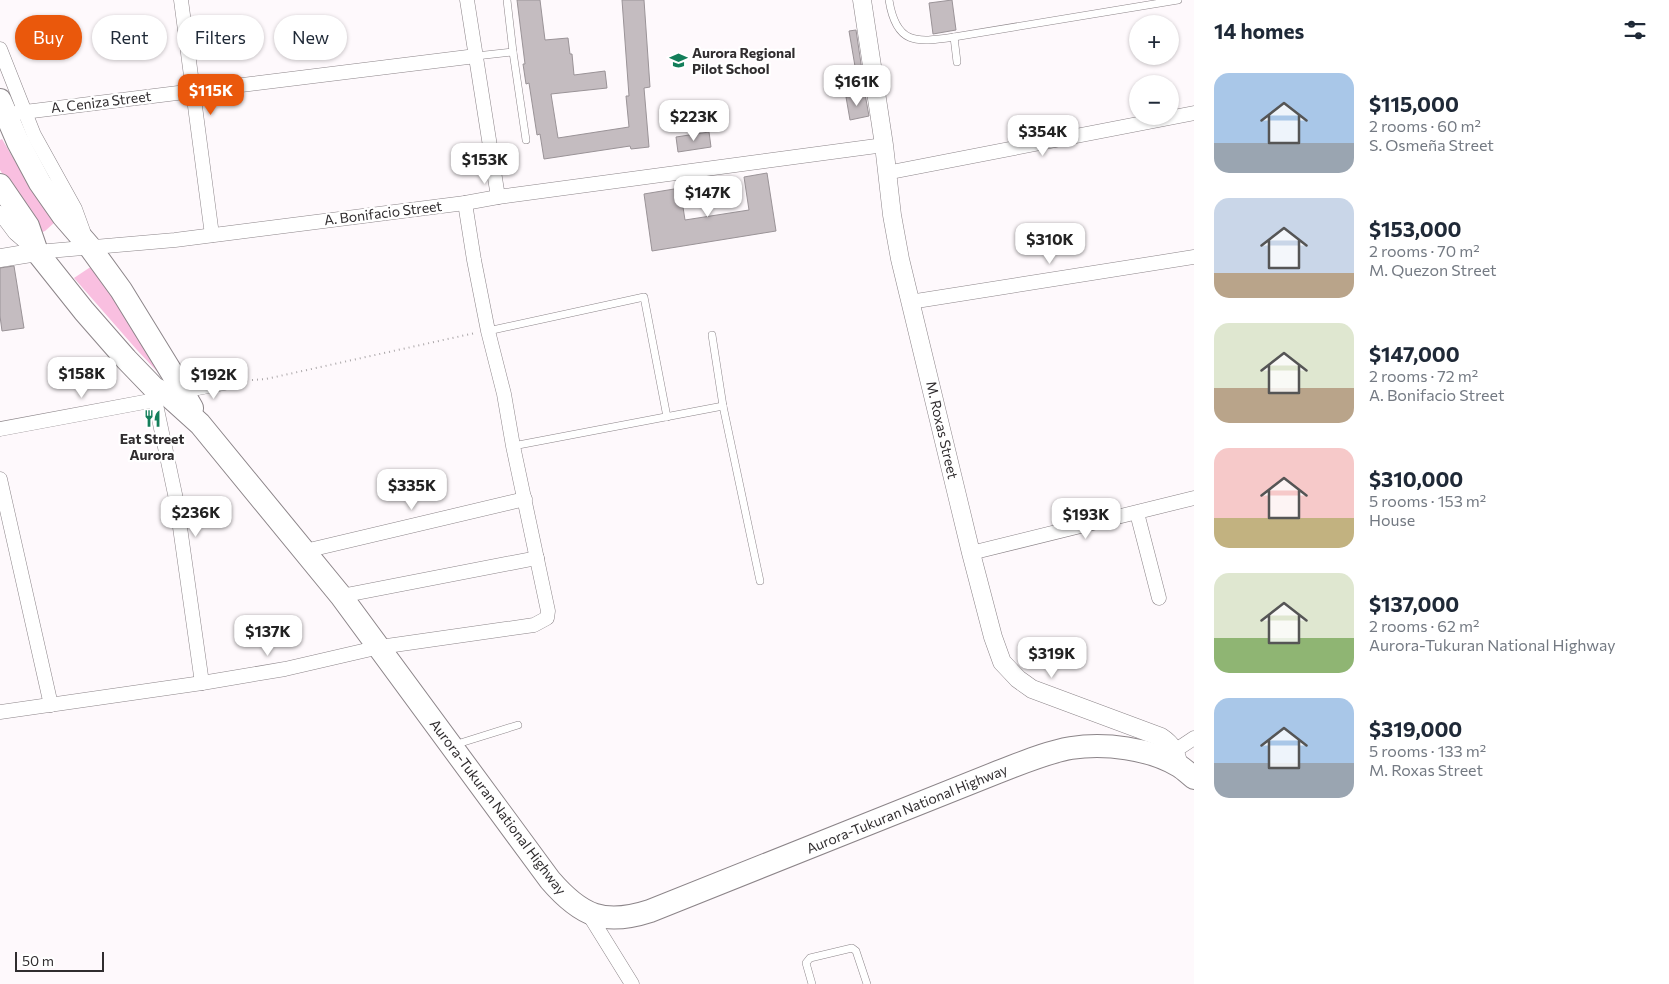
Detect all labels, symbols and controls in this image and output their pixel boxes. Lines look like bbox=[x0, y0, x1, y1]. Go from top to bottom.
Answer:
chip: Buy bbox=[15, 15, 82, 60]
chip: Rent bbox=[92, 15, 167, 60]
chip: Filters bbox=[177, 15, 264, 60]
chip: New bbox=[274, 15, 347, 60]
map controls bbox=[1129, 15, 1179, 125]
button: + bbox=[1129, 15, 1179, 65]
icon: filters bbox=[1621, 16, 1649, 44]
text: 14 homes bbox=[1214, 18, 1304, 43]
place label: Aurora Regional Pilot School bbox=[692, 44, 795, 77]
school or university icon: Aurora Regional Pilot School bbox=[668, 51, 688, 71]
pin: $161K bbox=[822, 64, 892, 107]
text: $161K bbox=[835, 71, 879, 90]
pin: $115K bbox=[176, 74, 246, 116]
button: − bbox=[1129, 75, 1179, 125]
text: $115K bbox=[189, 80, 233, 99]
street label: A. Ceniza Street bbox=[50, 87, 152, 116]
text: $115,000 bbox=[1369, 91, 1459, 116]
icon: home bbox=[1254, 93, 1314, 153]
pin: $223K bbox=[659, 100, 729, 142]
text: $223K bbox=[670, 106, 718, 125]
pin: $354K bbox=[1008, 114, 1078, 157]
text: 2 rooms · 60 m² bbox=[1369, 116, 1481, 135]
text: $354K bbox=[1019, 121, 1067, 140]
text: S. Osmeña Street bbox=[1369, 135, 1494, 154]
pin: $153K bbox=[450, 142, 520, 185]
text: $153K bbox=[462, 149, 508, 168]
pin: $147K bbox=[673, 176, 743, 218]
text: $147K bbox=[685, 182, 731, 201]
street label: A. Bonifacio Street bbox=[323, 197, 443, 228]
text: $153,000 bbox=[1369, 216, 1462, 241]
icon: home bbox=[1254, 218, 1314, 278]
pin: $310K bbox=[1015, 222, 1085, 265]
text: $310K bbox=[1026, 229, 1074, 248]
text: 2 rooms · 70 m² bbox=[1369, 241, 1480, 260]
text: M. Quezon Street bbox=[1369, 260, 1497, 279]
text: $147,000 bbox=[1369, 341, 1460, 366]
icon: home bbox=[1254, 343, 1314, 403]
pin: $158K bbox=[47, 356, 117, 399]
pin: $192K bbox=[179, 358, 249, 400]
text: $158K bbox=[59, 363, 105, 382]
text: $192K bbox=[191, 364, 237, 383]
text: 2 rooms · 72 m² bbox=[1369, 366, 1478, 385]
street label: M. Roxas Street bbox=[923, 379, 962, 481]
text: A. Bonifacio Street bbox=[1369, 385, 1504, 404]
restaurant icon: Eat Street Aurora bbox=[142, 409, 162, 429]
place label: Eat Street Aurora bbox=[120, 430, 184, 463]
text: $310,000 bbox=[1369, 466, 1463, 491]
pin: $335K bbox=[377, 468, 447, 511]
icon: home bbox=[1254, 468, 1314, 528]
text: $335K bbox=[388, 475, 436, 494]
text: 5 rooms · 153 m² bbox=[1369, 491, 1486, 510]
pin: $236K bbox=[161, 496, 231, 538]
pin: $193K bbox=[1051, 498, 1121, 540]
text: $236K bbox=[172, 502, 220, 521]
text: $193K bbox=[1063, 504, 1109, 523]
text: House bbox=[1369, 510, 1415, 529]
text: $137,000 bbox=[1369, 591, 1459, 616]
icon: home bbox=[1254, 593, 1314, 653]
pin: $137K bbox=[233, 614, 303, 657]
text: 2 rooms · 62 m² bbox=[1369, 616, 1479, 635]
text: $137K bbox=[245, 621, 291, 640]
text: Aurora-Tukuran National Highway bbox=[1369, 635, 1615, 654]
pin: $319K bbox=[1017, 636, 1087, 679]
text: $319K bbox=[1029, 643, 1075, 662]
street label: Aurora-Tukuran National Highway bbox=[427, 715, 570, 898]
text: $319,000 bbox=[1369, 716, 1462, 741]
icon: home bbox=[1254, 718, 1314, 778]
text: 5 rooms · 133 m² bbox=[1369, 741, 1486, 760]
street label: Aurora-Tukuran National Highway bbox=[804, 760, 1010, 857]
text: M. Roxas Street bbox=[1369, 760, 1483, 779]
scale bar bbox=[15, 949, 104, 972]
text: 50 m bbox=[22, 952, 54, 969]

